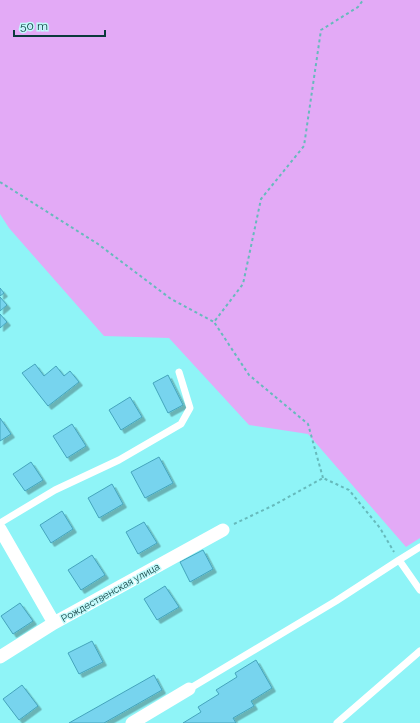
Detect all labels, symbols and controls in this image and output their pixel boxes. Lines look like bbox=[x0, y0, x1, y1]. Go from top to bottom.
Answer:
scale bar bbox=[14, 12, 105, 38]
text: 50 m bbox=[20, 19, 48, 33]
street label: Рождественская улица bbox=[59, 561, 161, 624]

